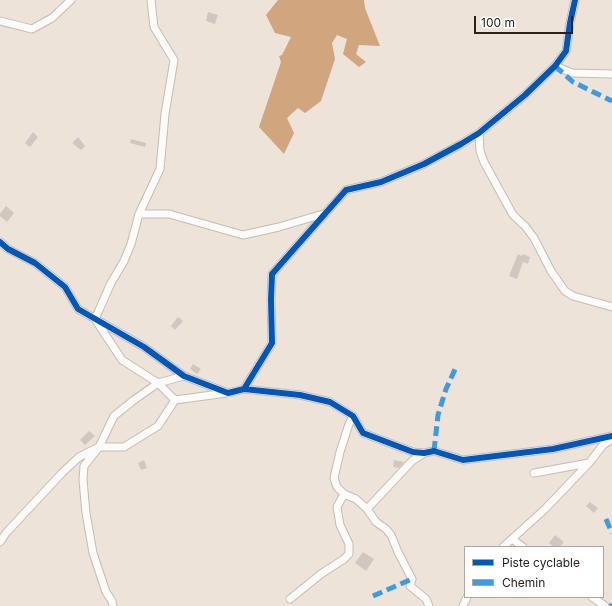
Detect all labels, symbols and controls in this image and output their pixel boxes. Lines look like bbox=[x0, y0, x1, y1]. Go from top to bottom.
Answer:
scale bar bbox=[476, 8, 575, 34]
text: 100 m bbox=[481, 15, 515, 30]
legend bbox=[464, 546, 604, 598]
text: Piste cyclable bbox=[502, 555, 580, 570]
text: Chemin bbox=[502, 575, 545, 590]

